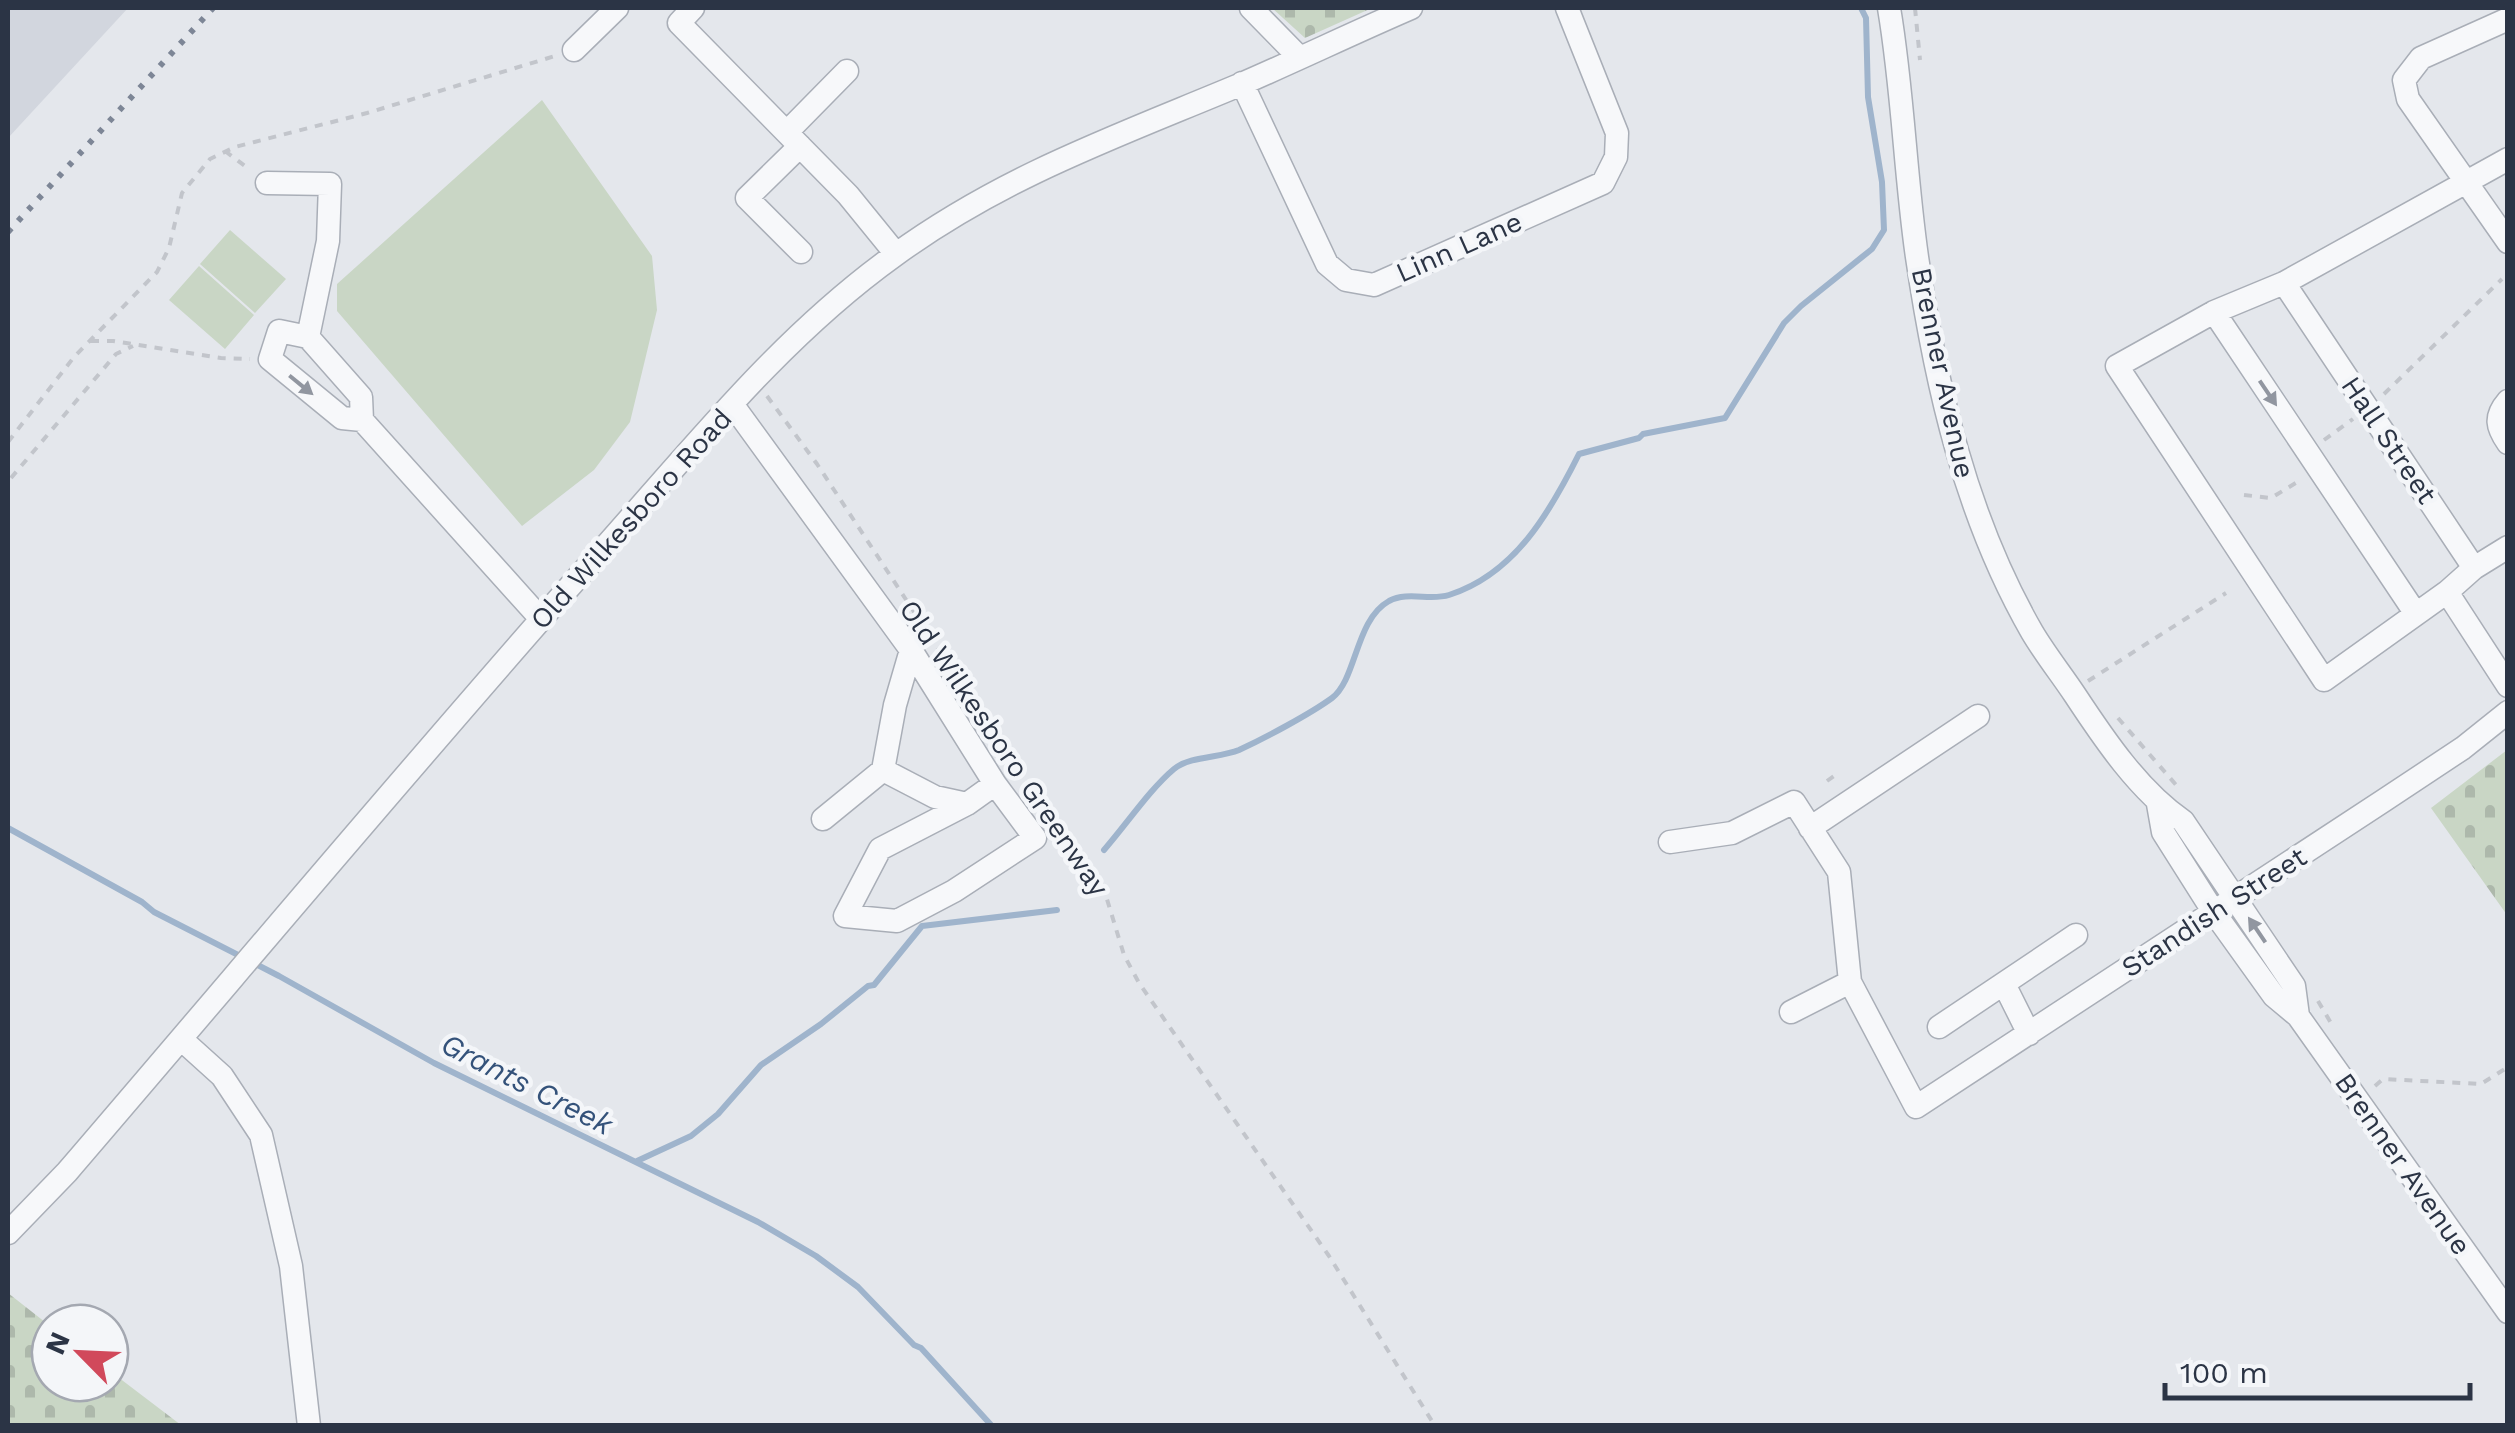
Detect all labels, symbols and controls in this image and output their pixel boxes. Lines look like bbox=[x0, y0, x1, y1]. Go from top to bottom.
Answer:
street label: Linn Lane bbox=[1391, 205, 1527, 289]
street label: Brenner Avenue bbox=[1905, 265, 1981, 481]
street label: Hall Street bbox=[2334, 370, 2444, 510]
one-way arrow bbox=[289, 374, 314, 395]
one-way arrow bbox=[2258, 380, 2277, 407]
street label: Old Wilkesboro Road bbox=[523, 402, 739, 636]
street label: Old Wilkesboro Greenway bbox=[892, 594, 1116, 903]
street label: Standish Street bbox=[2115, 840, 2313, 984]
one-way arrow bbox=[2248, 916, 2267, 943]
water label: Grants Creek bbox=[435, 1026, 620, 1143]
street label: Brenner Avenue bbox=[2328, 1067, 2478, 1261]
north arrow bbox=[30, 1303, 130, 1403]
text: N bbox=[38, 1327, 77, 1359]
scale bar bbox=[2165, 1338, 2470, 1400]
text: 100 m bbox=[2180, 1355, 2268, 1390]

